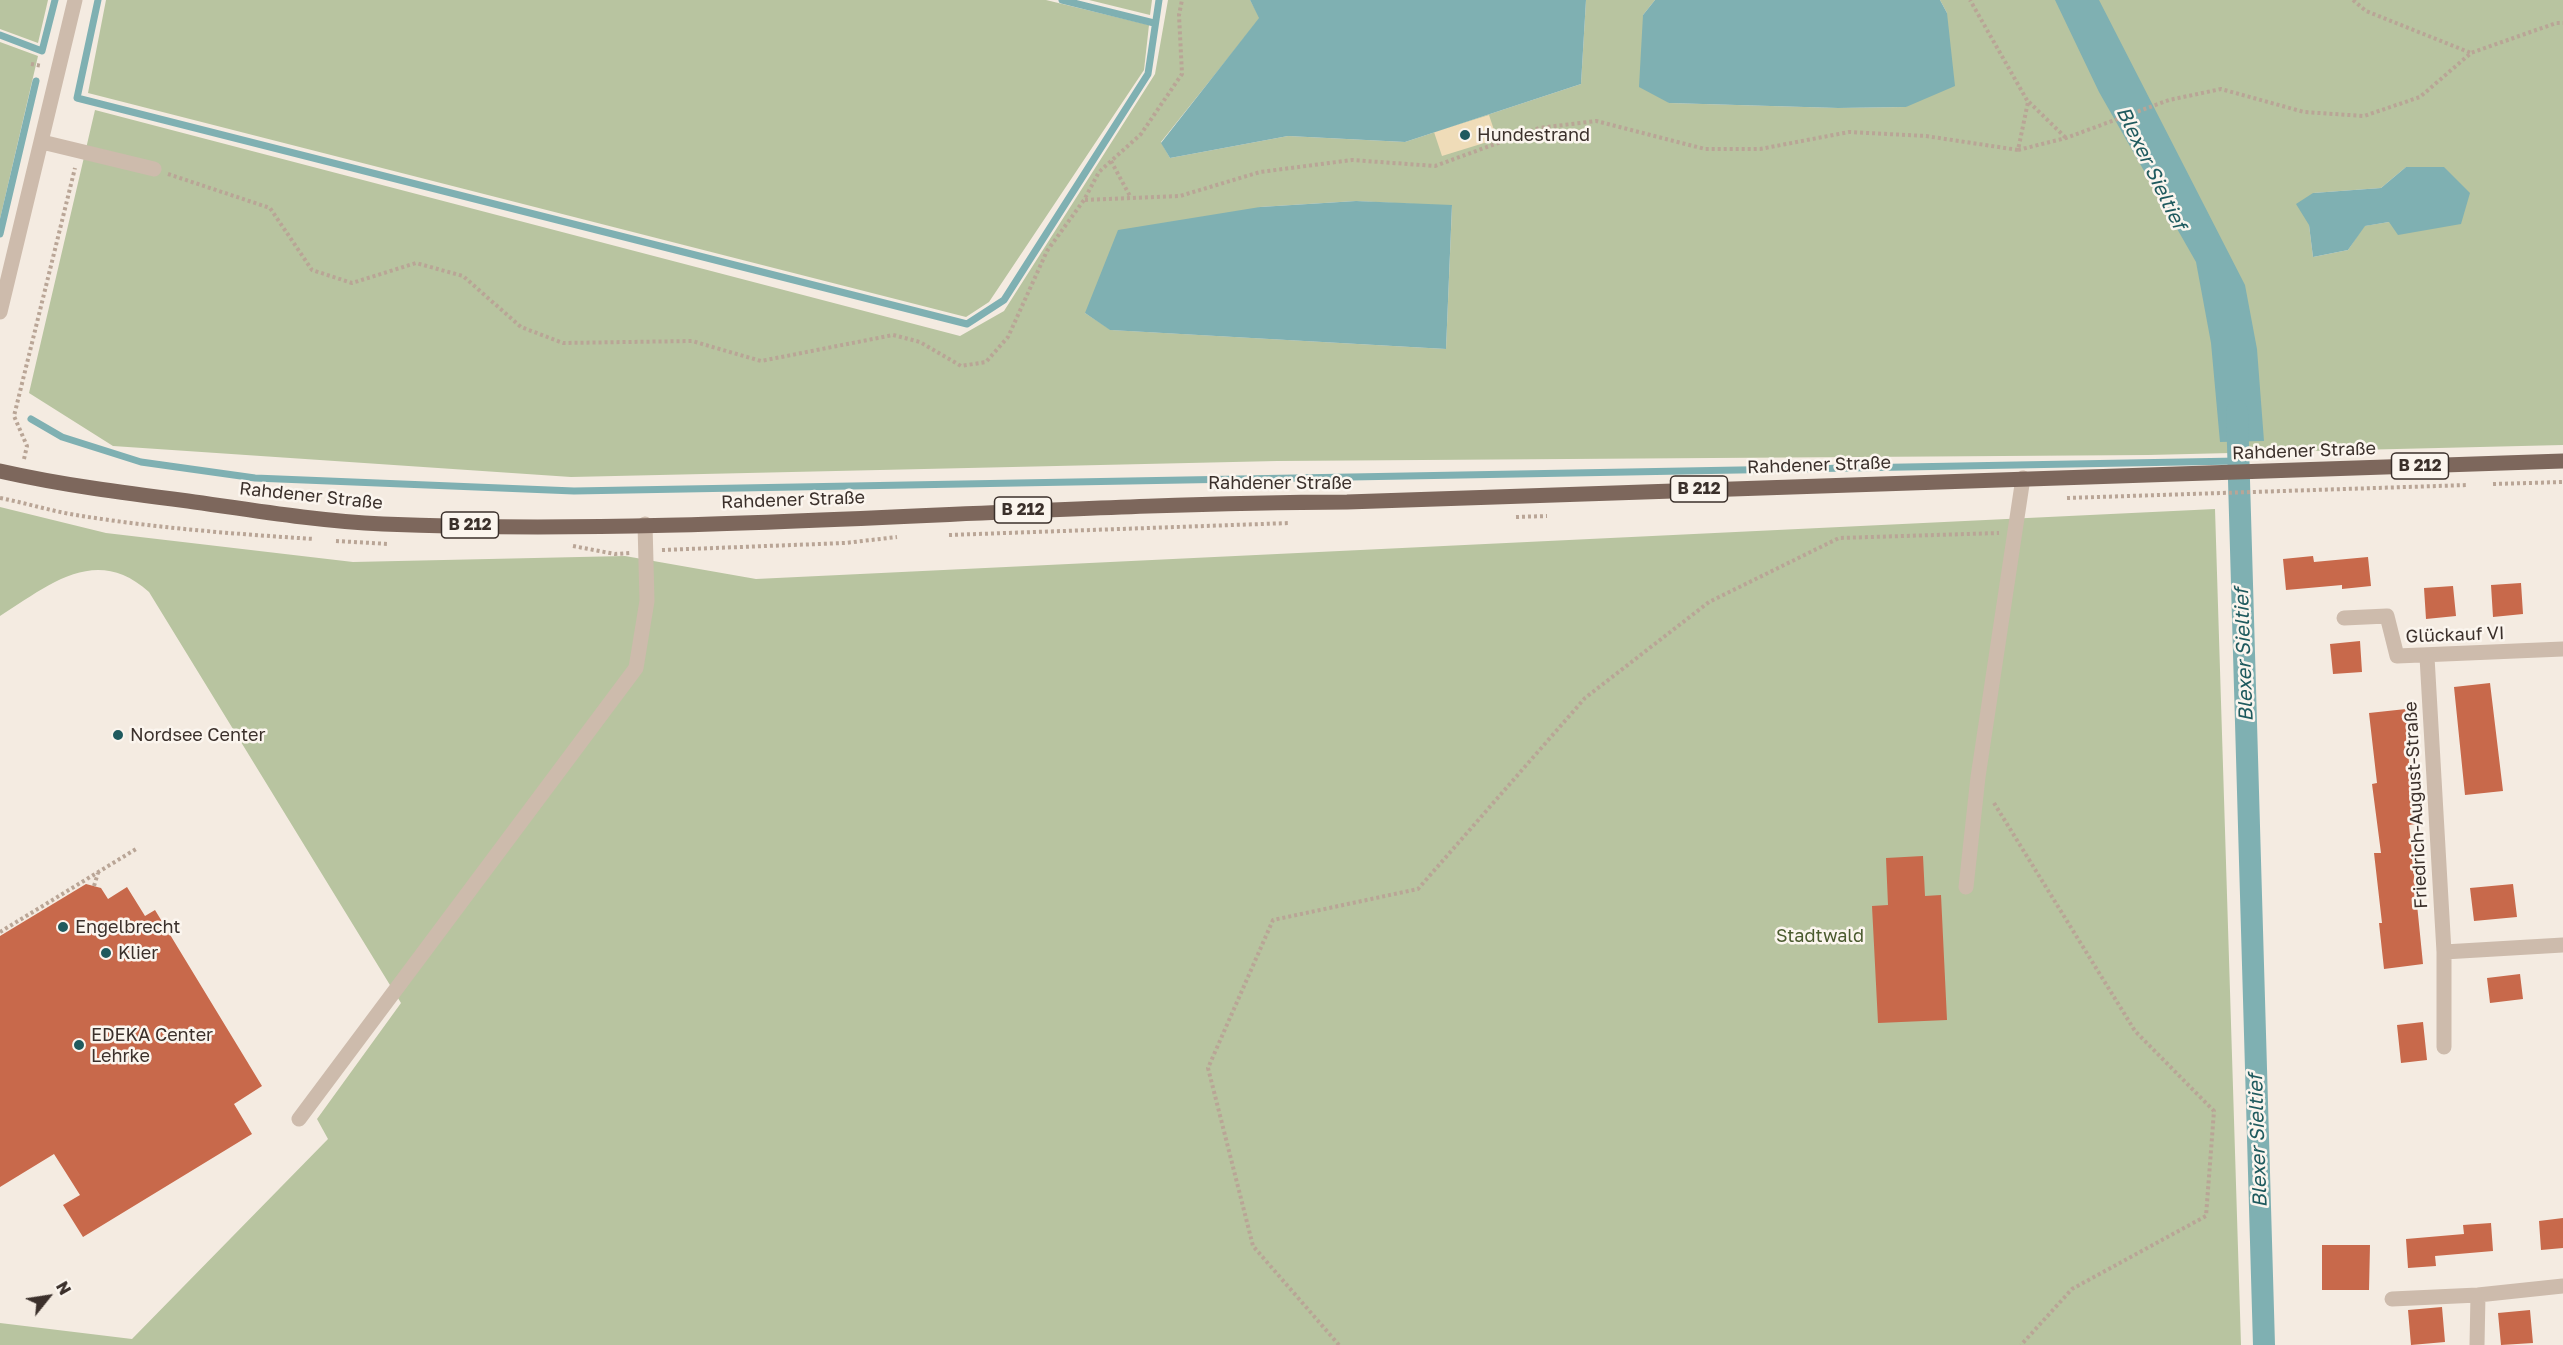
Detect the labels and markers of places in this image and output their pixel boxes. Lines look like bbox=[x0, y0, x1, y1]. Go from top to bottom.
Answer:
place label: Hundestrand bbox=[1477, 124, 1590, 146]
marker: Hundestrand bbox=[1458, 128, 1472, 142]
place label: Nordsee Center bbox=[130, 724, 266, 746]
marker: Nordsee Center bbox=[111, 728, 125, 742]
place label: Engelbrecht bbox=[75, 916, 181, 938]
marker: Engelbrecht bbox=[56, 920, 70, 934]
place label: Klier bbox=[118, 942, 158, 964]
marker: Klier bbox=[99, 946, 113, 960]
place label: EDEKA Center Lehrke bbox=[91, 1024, 213, 1066]
marker: EDEKA Center Lehrke bbox=[72, 1038, 86, 1052]

